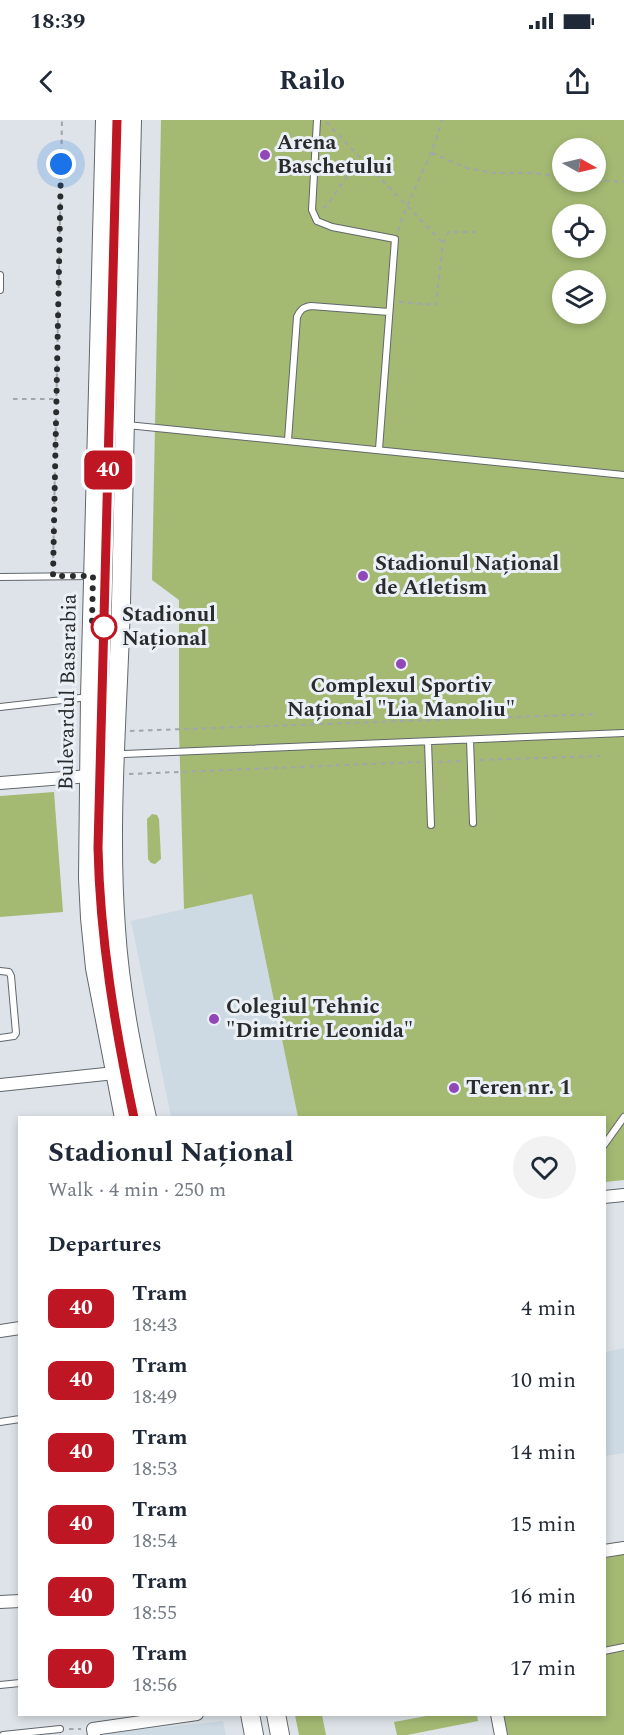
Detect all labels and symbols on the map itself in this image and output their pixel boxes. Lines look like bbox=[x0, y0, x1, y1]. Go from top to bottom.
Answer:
place label: Arena Baschetului bbox=[277, 127, 392, 183]
north arrow bbox=[552, 138, 606, 192]
marker: Arena Baschetului bbox=[258, 148, 272, 162]
your location bbox=[46, 149, 76, 179]
line badge: 40 bbox=[81, 450, 135, 490]
place label: Stadionul Național de Atletism bbox=[375, 548, 559, 604]
marker: Stadionul Național de Atletism bbox=[356, 569, 370, 583]
street label: Bulevardul Basarabia bbox=[50, 593, 86, 790]
place label: Stadionul Național bbox=[122, 599, 216, 655]
marker: Stadionul Național bbox=[91, 614, 117, 640]
marker: Complexul Sportiv Național "Lia Manoliu" bbox=[394, 657, 408, 671]
place label: Complexul Sportiv Național "Lia Manoliu" bbox=[287, 670, 515, 726]
place label: Colegiul Tehnic "Dimitrie Leonida" bbox=[226, 991, 413, 1047]
marker: Colegiul Tehnic "Dimitrie Leonida" bbox=[207, 1012, 221, 1026]
place label: Teren nr. 1 bbox=[466, 1072, 571, 1104]
marker: Teren nr. 1 bbox=[447, 1081, 461, 1095]

